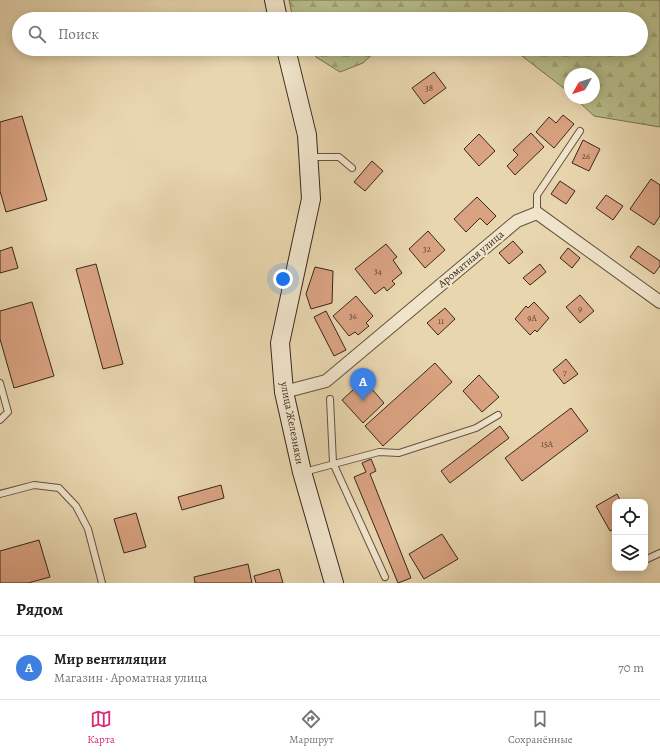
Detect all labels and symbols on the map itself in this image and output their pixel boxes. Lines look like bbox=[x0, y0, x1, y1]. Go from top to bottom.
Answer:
north arrow bbox=[564, 68, 600, 104]
house number: 38 bbox=[425, 82, 433, 94]
house number: 26 bbox=[582, 150, 590, 162]
street label: Ароматная улица bbox=[434, 226, 508, 292]
house number: 32 bbox=[423, 243, 432, 255]
house number: 34 bbox=[374, 265, 382, 277]
your location bbox=[273, 269, 293, 289]
house number: 9 bbox=[578, 303, 582, 315]
house number: 36 bbox=[349, 310, 357, 322]
house number: 9А bbox=[527, 312, 537, 324]
house number: 11 bbox=[438, 315, 444, 327]
house number: 7 bbox=[563, 366, 567, 378]
pin: A bbox=[350, 368, 376, 401]
street label: улица Железняки bbox=[276, 379, 307, 466]
house number: 15А bbox=[541, 438, 554, 450]

